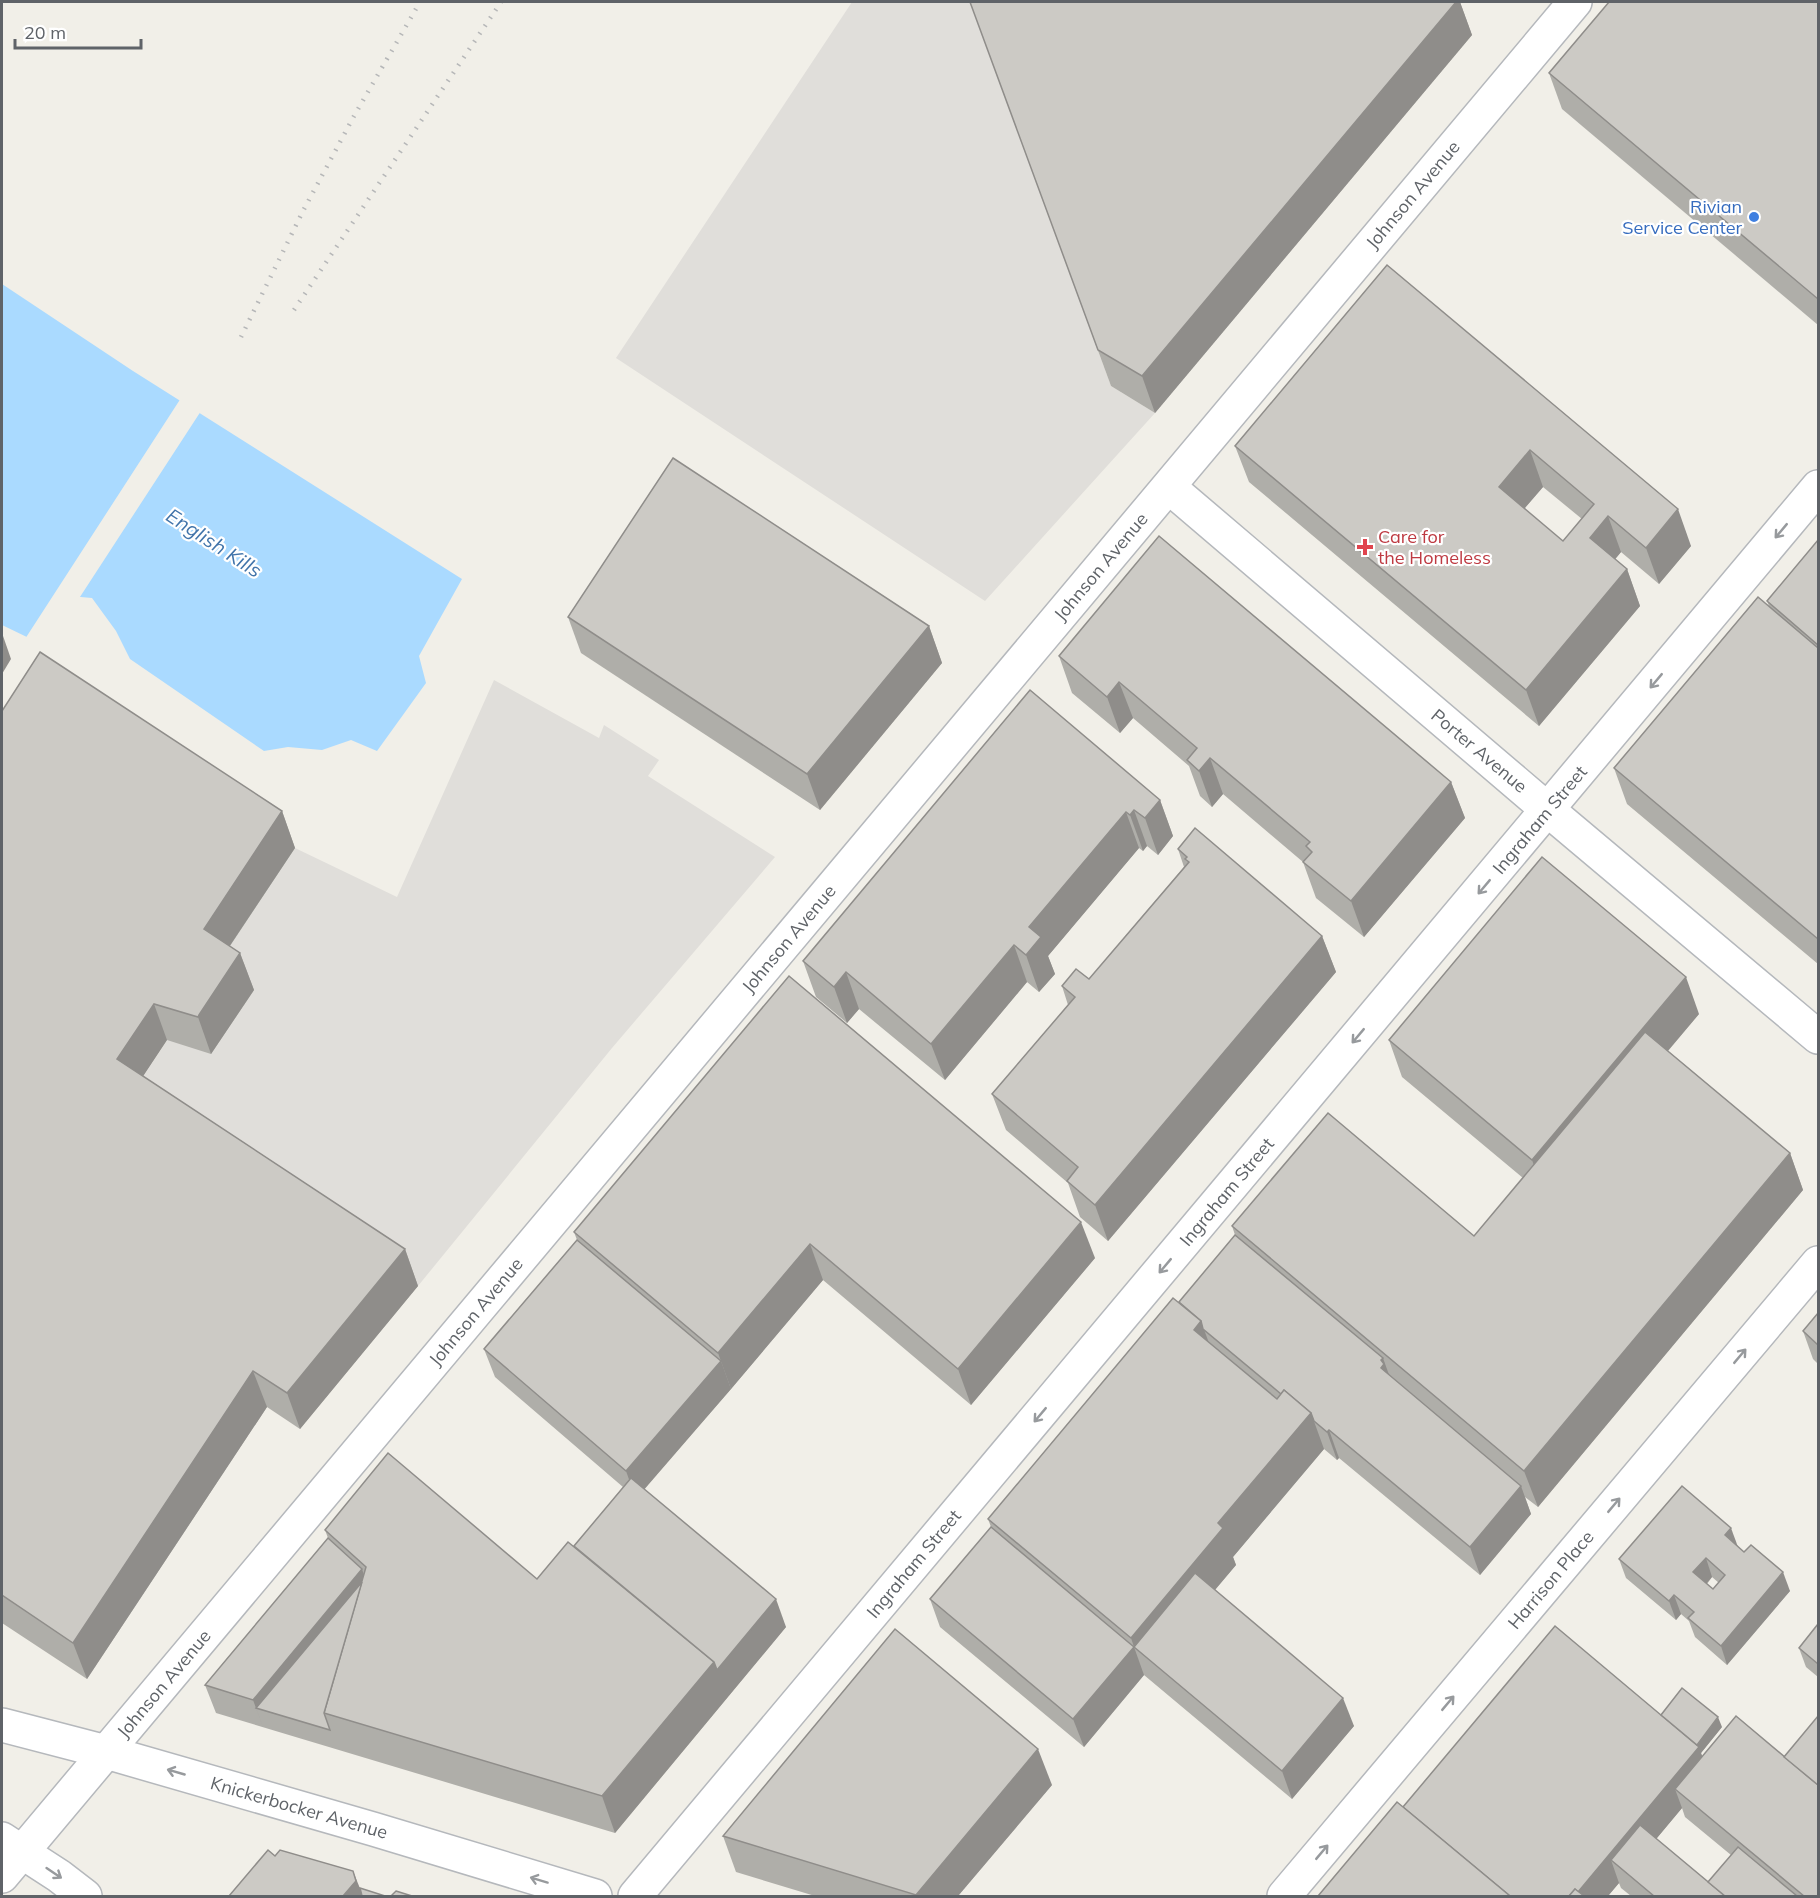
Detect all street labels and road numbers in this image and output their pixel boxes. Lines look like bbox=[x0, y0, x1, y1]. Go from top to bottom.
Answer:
street label: Johnson Avenue bbox=[1361, 136, 1465, 254]
street label: Johnson Avenue bbox=[1049, 508, 1153, 626]
street label: Porter Avenue bbox=[1427, 704, 1532, 798]
street label: Ingraham Street bbox=[1487, 761, 1592, 879]
street label: Johnson Avenue bbox=[737, 880, 841, 998]
street label: Ingraham Street bbox=[1174, 1133, 1279, 1251]
street label: Johnson Avenue bbox=[424, 1253, 528, 1371]
street label: Ingraham Street bbox=[861, 1505, 966, 1623]
street label: Harrison Place bbox=[1503, 1526, 1599, 1634]
street label: Johnson Avenue bbox=[112, 1625, 216, 1743]
street label: Knickerbocker Avenue bbox=[208, 1771, 390, 1844]

